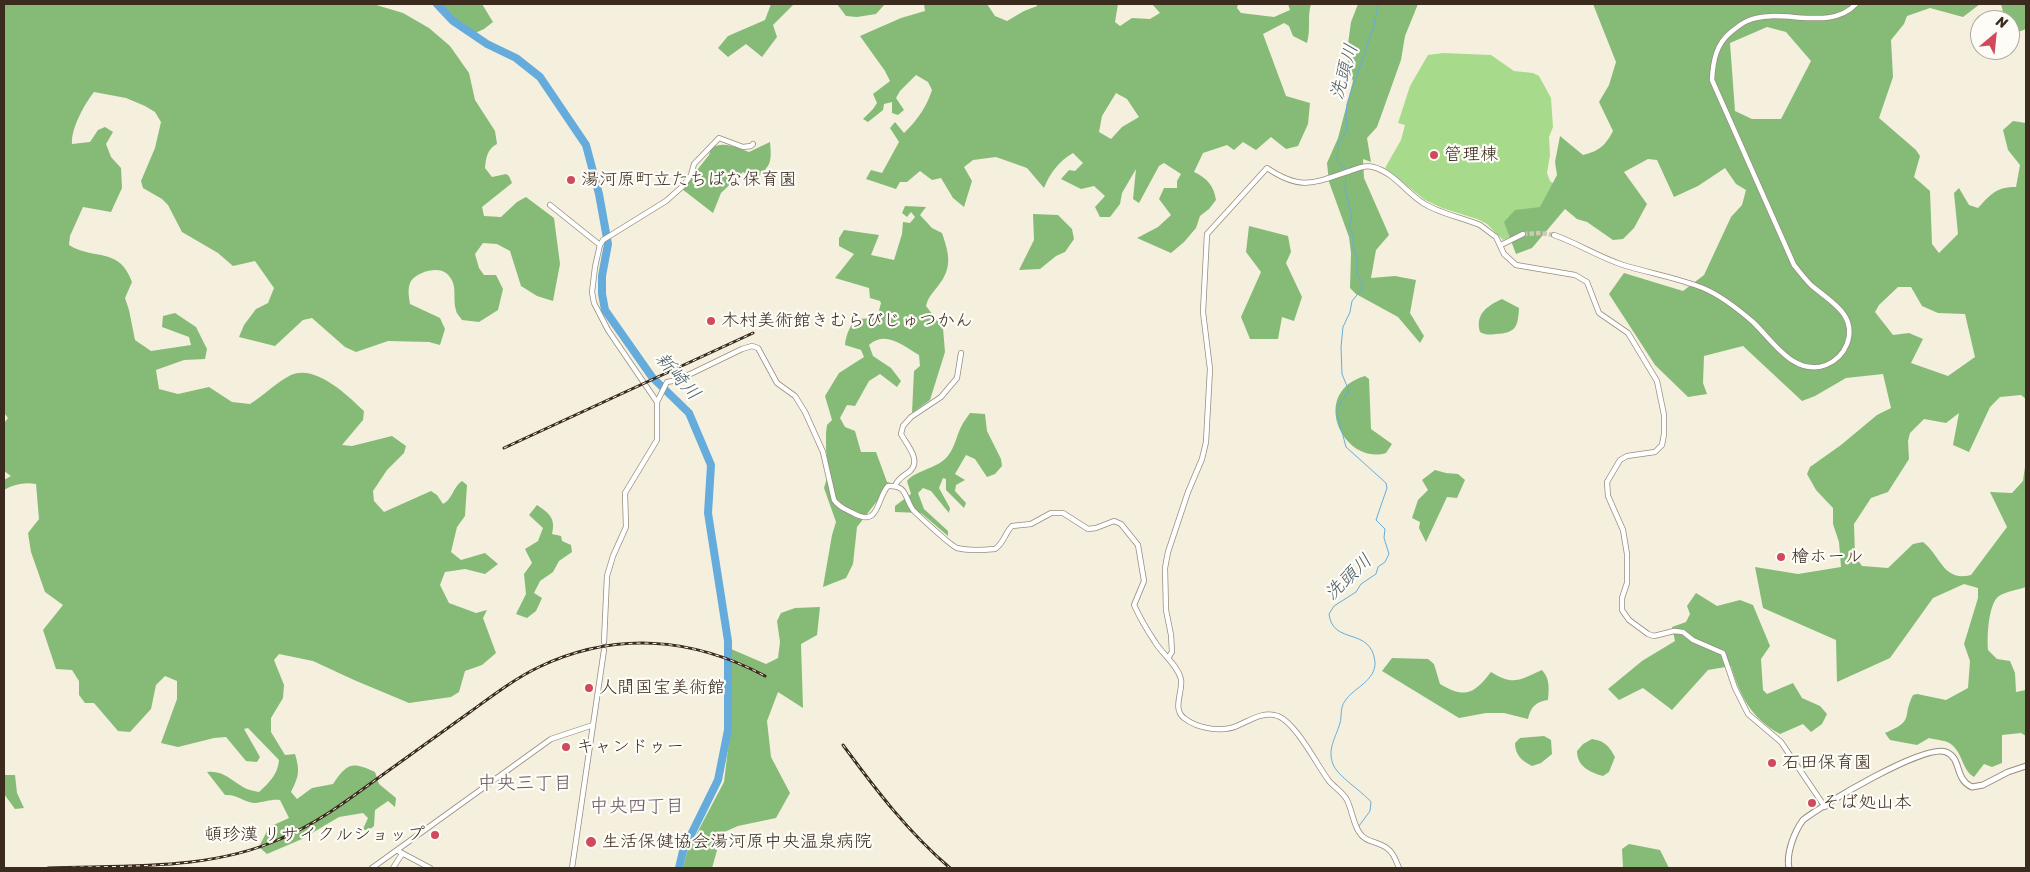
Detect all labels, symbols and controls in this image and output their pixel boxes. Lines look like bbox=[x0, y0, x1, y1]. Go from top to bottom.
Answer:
text: N bbox=[1992, 9, 2012, 36]
north arrow bbox=[1970, 10, 2020, 60]
water label: 洗頭川 bbox=[1326, 41, 1364, 103]
place label: 管理棟 bbox=[1444, 144, 1498, 166]
marker: 管理棟 bbox=[1428, 149, 1440, 161]
place label: 湯河原町立たちばな保育園 bbox=[581, 169, 797, 191]
marker: 湯河原町立たちばな保育園 bbox=[565, 174, 577, 186]
place label: 木村美術館きむらびじゅつかん bbox=[721, 310, 973, 332]
marker: 木村美術館きむらびじゅつかん bbox=[705, 315, 717, 327]
water label: 新崎川 bbox=[649, 348, 705, 406]
place label: 檜ホール bbox=[1791, 546, 1863, 568]
water label: 洗頭川 bbox=[1321, 550, 1377, 606]
marker: 檜ホール bbox=[1775, 551, 1787, 563]
place label: 人間国宝美術館 bbox=[599, 677, 725, 699]
marker: 人間国宝美術館 bbox=[583, 682, 595, 694]
place label: キャンドゥー bbox=[576, 736, 684, 758]
marker: キャンドゥー bbox=[560, 741, 572, 753]
place label: 石田保育園 bbox=[1782, 752, 1872, 774]
marker: 石田保育園 bbox=[1766, 757, 1778, 769]
district label: 中央三丁目 bbox=[478, 773, 572, 795]
place label: そば処山本 bbox=[1822, 792, 1912, 814]
district label: 中央四丁目 bbox=[590, 796, 684, 818]
marker: そば処山本 bbox=[1806, 797, 1818, 809]
place label: 頓珍漢 リサイクルショップ bbox=[204, 824, 425, 846]
marker: 頓珍漢 リサイクルショップ bbox=[429, 829, 441, 841]
place label: 生活保健協会湯河原中央温泉病院 bbox=[602, 831, 872, 853]
marker: 生活保健協会湯河原中央温泉病院 bbox=[584, 835, 598, 849]

